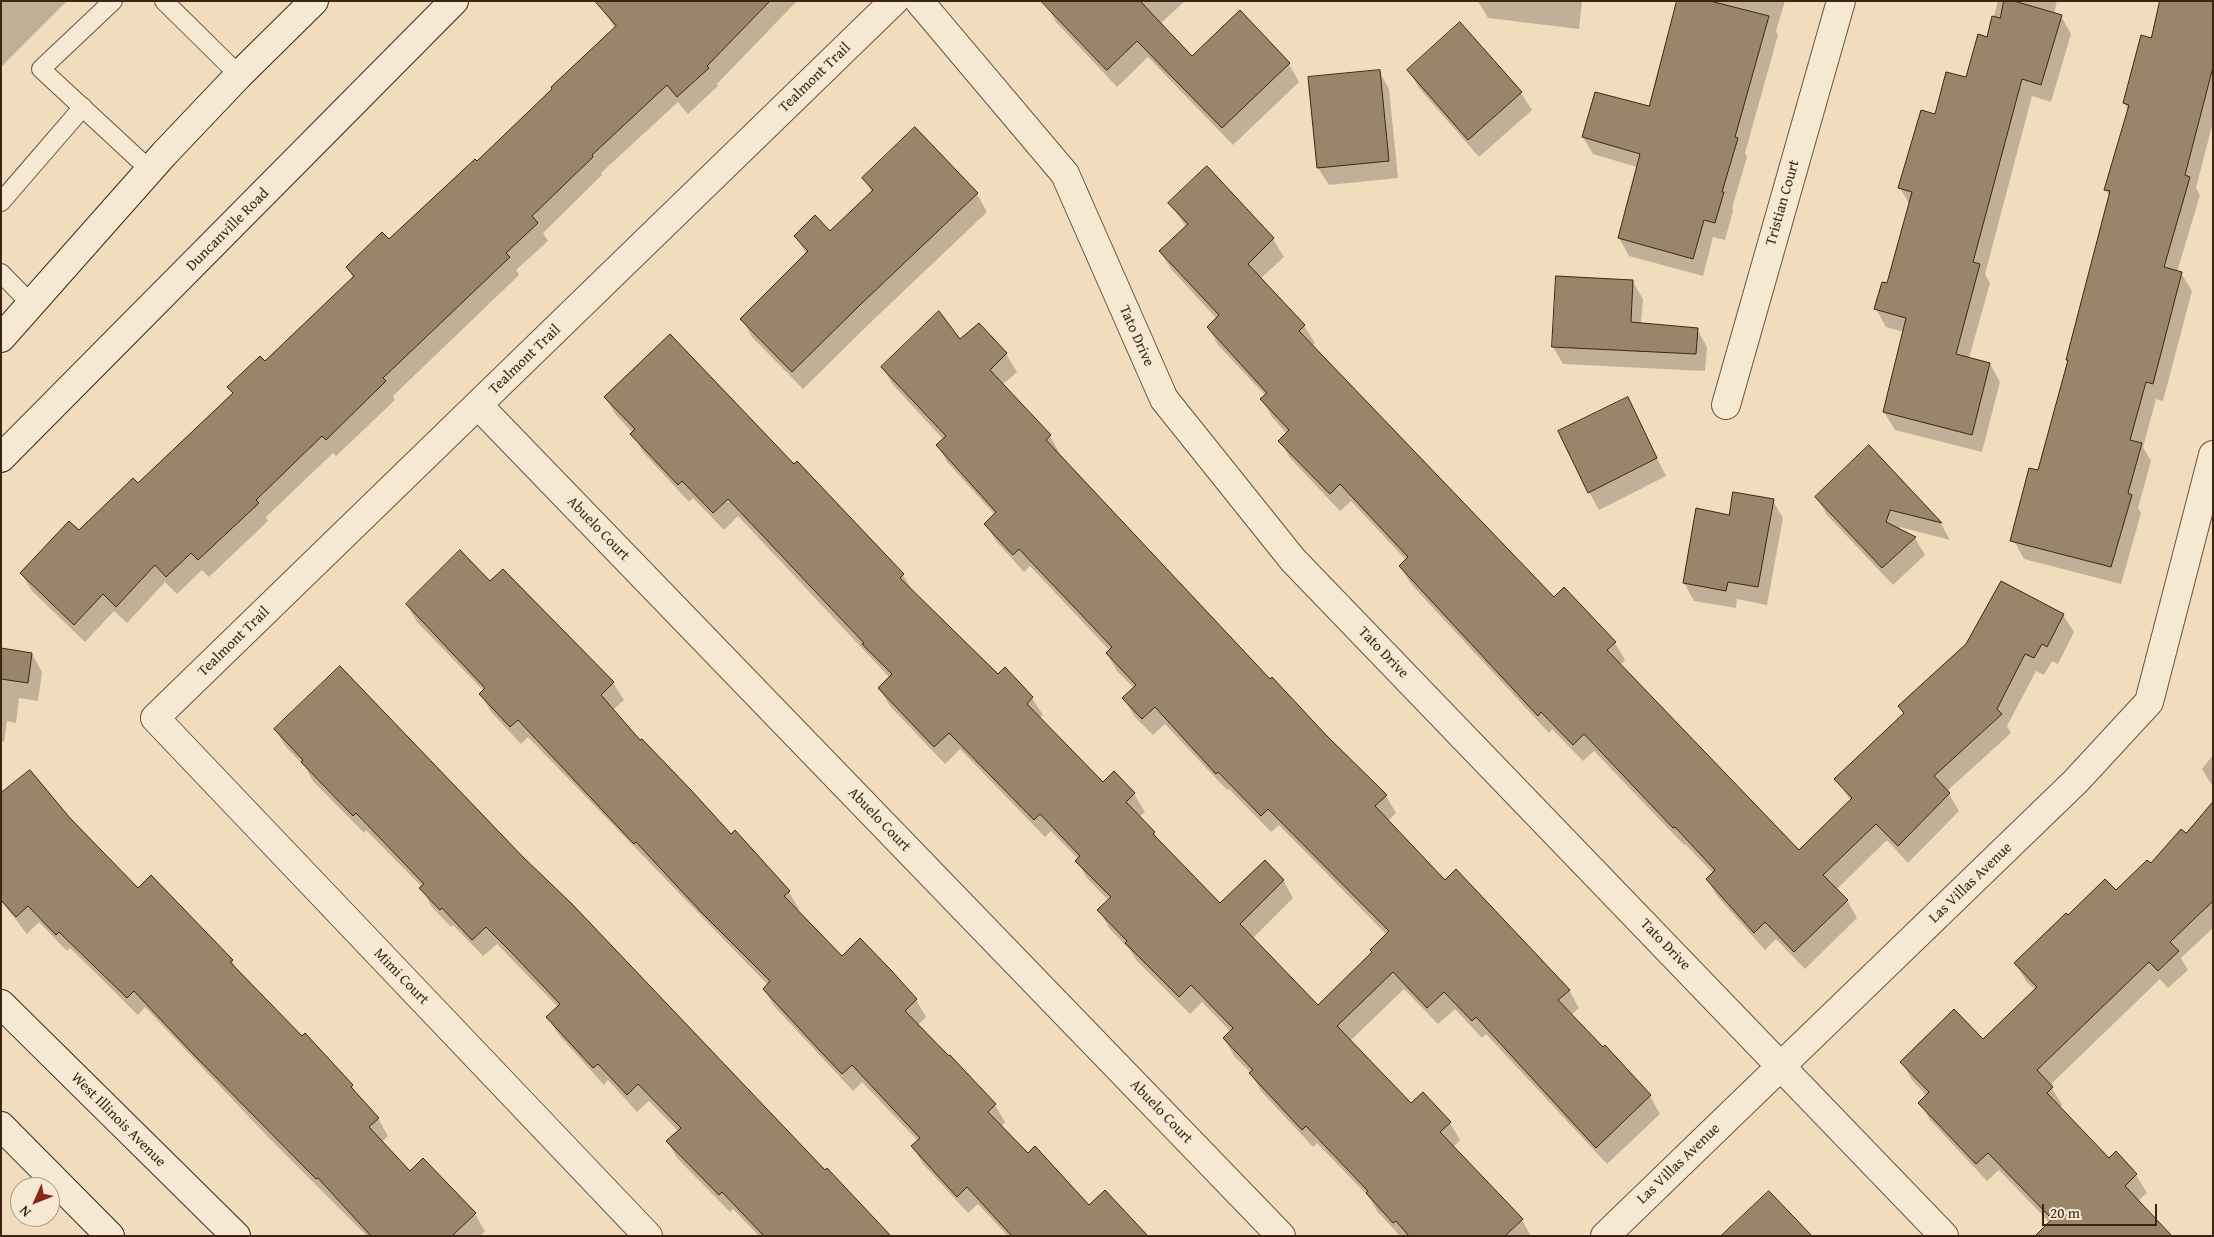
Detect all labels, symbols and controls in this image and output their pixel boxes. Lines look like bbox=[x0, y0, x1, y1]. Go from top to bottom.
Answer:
street label: Tealmont Trail bbox=[775, 39, 855, 117]
street label: Tristian Court bbox=[1762, 158, 1804, 248]
street label: Duncanville Road bbox=[183, 185, 273, 275]
street label: Tato Drive bbox=[1115, 303, 1157, 369]
street label: Tealmont Trail bbox=[485, 321, 565, 399]
street label: Abuelo Court bbox=[563, 493, 633, 565]
street label: Tealmont Trail bbox=[194, 603, 274, 681]
street label: Tato Drive bbox=[1354, 623, 1412, 683]
street label: Abuelo Court bbox=[844, 784, 914, 856]
street label: Las Villas Avenue bbox=[1926, 839, 2016, 927]
street label: Tato Drive bbox=[1636, 915, 1694, 975]
street label: Mimi Court bbox=[370, 945, 432, 1009]
street label: West Illinois Avenue bbox=[67, 1069, 169, 1171]
street label: Abuelo Court bbox=[1126, 1076, 1196, 1148]
street label: Las Villas Avenue bbox=[1634, 1120, 1724, 1208]
north arrow bbox=[10, 1177, 60, 1227]
scale bar bbox=[2044, 1194, 2159, 1226]
text: N bbox=[14, 1201, 35, 1222]
text: 20 m bbox=[2050, 1202, 2080, 1223]

